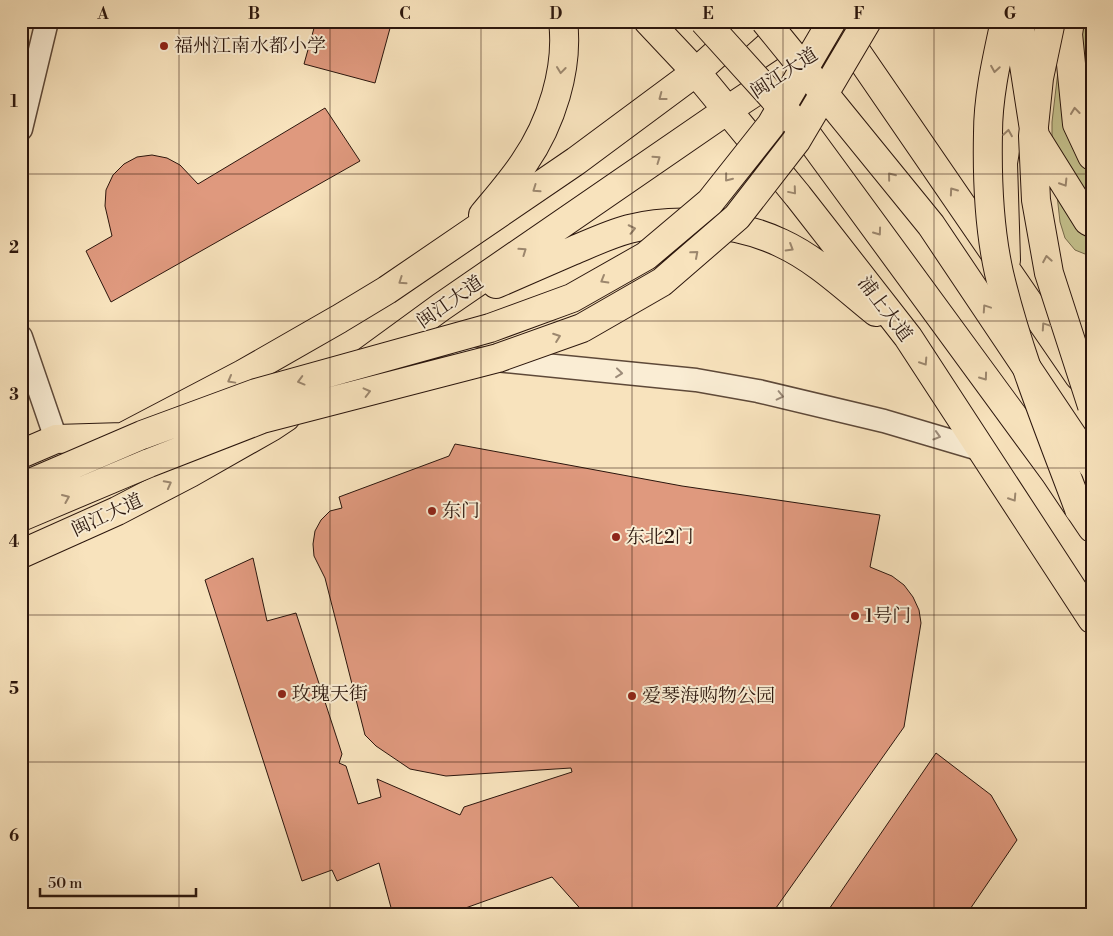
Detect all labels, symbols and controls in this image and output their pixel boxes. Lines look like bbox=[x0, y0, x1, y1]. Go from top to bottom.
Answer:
text: A bbox=[96, 4, 109, 24]
text: B bbox=[248, 4, 260, 24]
text: C bbox=[399, 4, 411, 24]
text: D bbox=[550, 4, 563, 24]
text: E bbox=[702, 4, 714, 24]
text: F bbox=[853, 4, 865, 24]
text: G bbox=[1004, 4, 1017, 24]
place label: 福州江南水都小学 bbox=[174, 34, 326, 58]
marker: 福州江南水都小学 bbox=[158, 40, 170, 52]
street label: 闽江大道 bbox=[746, 42, 822, 104]
one-way arrow bbox=[990, 65, 1001, 73]
one-way arrow bbox=[556, 66, 567, 74]
text: 1 bbox=[10, 92, 18, 112]
one-way arrow bbox=[659, 92, 668, 100]
one-way arrow bbox=[1070, 106, 1081, 114]
one-way arrow bbox=[1002, 129, 1012, 138]
one-way arrow bbox=[651, 156, 661, 165]
one-way arrow bbox=[725, 173, 734, 182]
one-way arrow bbox=[888, 173, 897, 182]
one-way arrow bbox=[1058, 177, 1068, 186]
one-way arrow bbox=[532, 183, 541, 192]
one-way arrow bbox=[788, 185, 796, 194]
one-way arrow bbox=[950, 188, 959, 197]
one-way arrow bbox=[628, 224, 637, 235]
one-way arrow bbox=[872, 226, 881, 236]
text: 2 bbox=[9, 238, 19, 258]
one-way arrow bbox=[785, 242, 794, 252]
one-way arrow bbox=[517, 248, 527, 257]
one-way arrow bbox=[689, 250, 698, 259]
one-way arrow bbox=[1042, 254, 1052, 263]
street label: 闽江大道 bbox=[412, 270, 488, 334]
street label: 浦上大道 bbox=[853, 271, 917, 347]
one-way arrow bbox=[600, 274, 609, 284]
one-way arrow bbox=[398, 275, 407, 284]
one-way arrow bbox=[983, 304, 993, 313]
one-way arrow bbox=[1042, 322, 1051, 331]
one-way arrow bbox=[552, 333, 561, 343]
one-way arrow bbox=[918, 356, 927, 365]
one-way arrow bbox=[616, 367, 624, 378]
one-way arrow bbox=[979, 371, 987, 380]
one-way arrow bbox=[227, 374, 236, 384]
one-way arrow bbox=[296, 375, 305, 386]
text: 3 bbox=[9, 385, 19, 405]
one-way arrow bbox=[363, 387, 372, 398]
one-way arrow bbox=[776, 390, 784, 401]
one-way arrow bbox=[933, 431, 941, 441]
one-way arrow bbox=[163, 480, 172, 490]
street label: 闽江大道 bbox=[67, 488, 147, 542]
one-way arrow bbox=[1007, 492, 1016, 501]
one-way arrow bbox=[61, 494, 70, 505]
place label: 东门 bbox=[442, 499, 480, 523]
marker: 东门 bbox=[426, 505, 438, 517]
place label: 东北2门 bbox=[626, 525, 694, 549]
marker: 东北2门 bbox=[610, 531, 622, 543]
text: 4 bbox=[9, 532, 20, 552]
place label: 1号门 bbox=[865, 604, 911, 628]
marker: 1号门 bbox=[849, 610, 861, 622]
text: 5 bbox=[9, 679, 19, 699]
place label: 玫瑰天街 bbox=[292, 682, 368, 706]
place label: 爱琴海购物公园 bbox=[642, 684, 775, 708]
marker: 玫瑰天街 bbox=[276, 688, 288, 700]
marker: 爱琴海购物公园 bbox=[626, 690, 638, 702]
text: 6 bbox=[9, 826, 19, 846]
scale bar bbox=[40, 866, 196, 898]
text: 50 m bbox=[48, 874, 82, 893]

